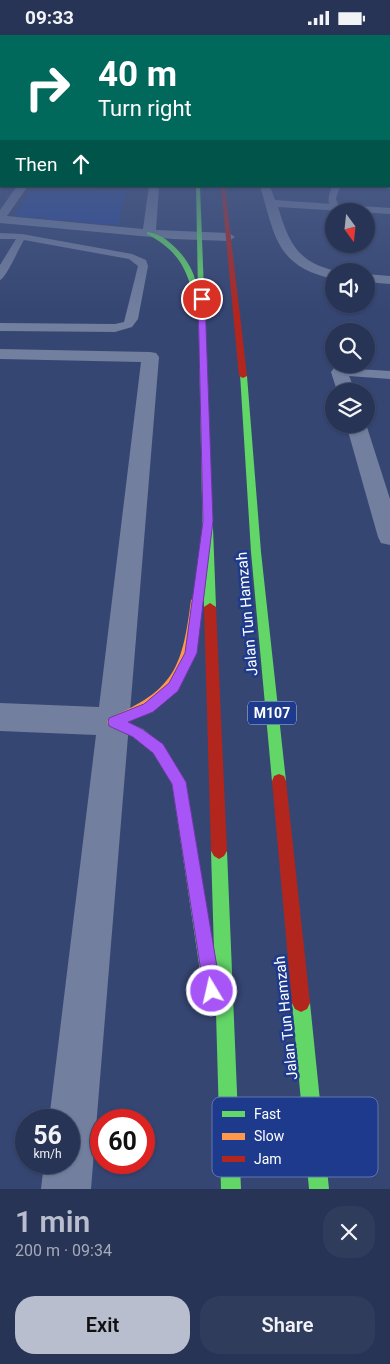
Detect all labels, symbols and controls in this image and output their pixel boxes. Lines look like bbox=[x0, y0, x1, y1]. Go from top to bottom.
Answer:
text: 09:33 bbox=[25, 6, 74, 29]
text: 40 m bbox=[98, 54, 177, 95]
icon: right bbox=[15, 55, 80, 120]
text: Turn right bbox=[98, 96, 192, 121]
icon: ahead bbox=[67, 150, 95, 178]
text: Then bbox=[15, 153, 57, 176]
north arrow bbox=[325, 203, 375, 253]
map controls bbox=[325, 203, 375, 433]
button: sound bbox=[325, 263, 375, 313]
pin bbox=[181, 278, 223, 320]
icon: arrive bbox=[188, 285, 216, 313]
button: search bbox=[325, 323, 375, 373]
button: layers bbox=[325, 383, 375, 433]
street label: Jalan Tun Hamzah bbox=[233, 551, 261, 677]
road number: M107 bbox=[248, 701, 296, 725]
street label: Jalan Tun Hamzah bbox=[271, 955, 301, 1081]
position arrow bbox=[185, 964, 237, 1016]
legend bbox=[212, 1097, 378, 1177]
text: Fast bbox=[254, 1106, 281, 1122]
speed limit sign: 60 bbox=[90, 1109, 155, 1174]
text: 56 bbox=[33, 1121, 62, 1150]
text: Slow bbox=[254, 1128, 285, 1144]
text: km/h bbox=[33, 1147, 62, 1161]
text: Jam bbox=[254, 1151, 282, 1167]
text: 1 min bbox=[15, 1204, 90, 1239]
button: close bbox=[323, 1206, 375, 1258]
text: 200 m · 09:34 bbox=[15, 1241, 112, 1260]
button: Exit bbox=[15, 1296, 190, 1354]
button: Share bbox=[200, 1296, 375, 1354]

